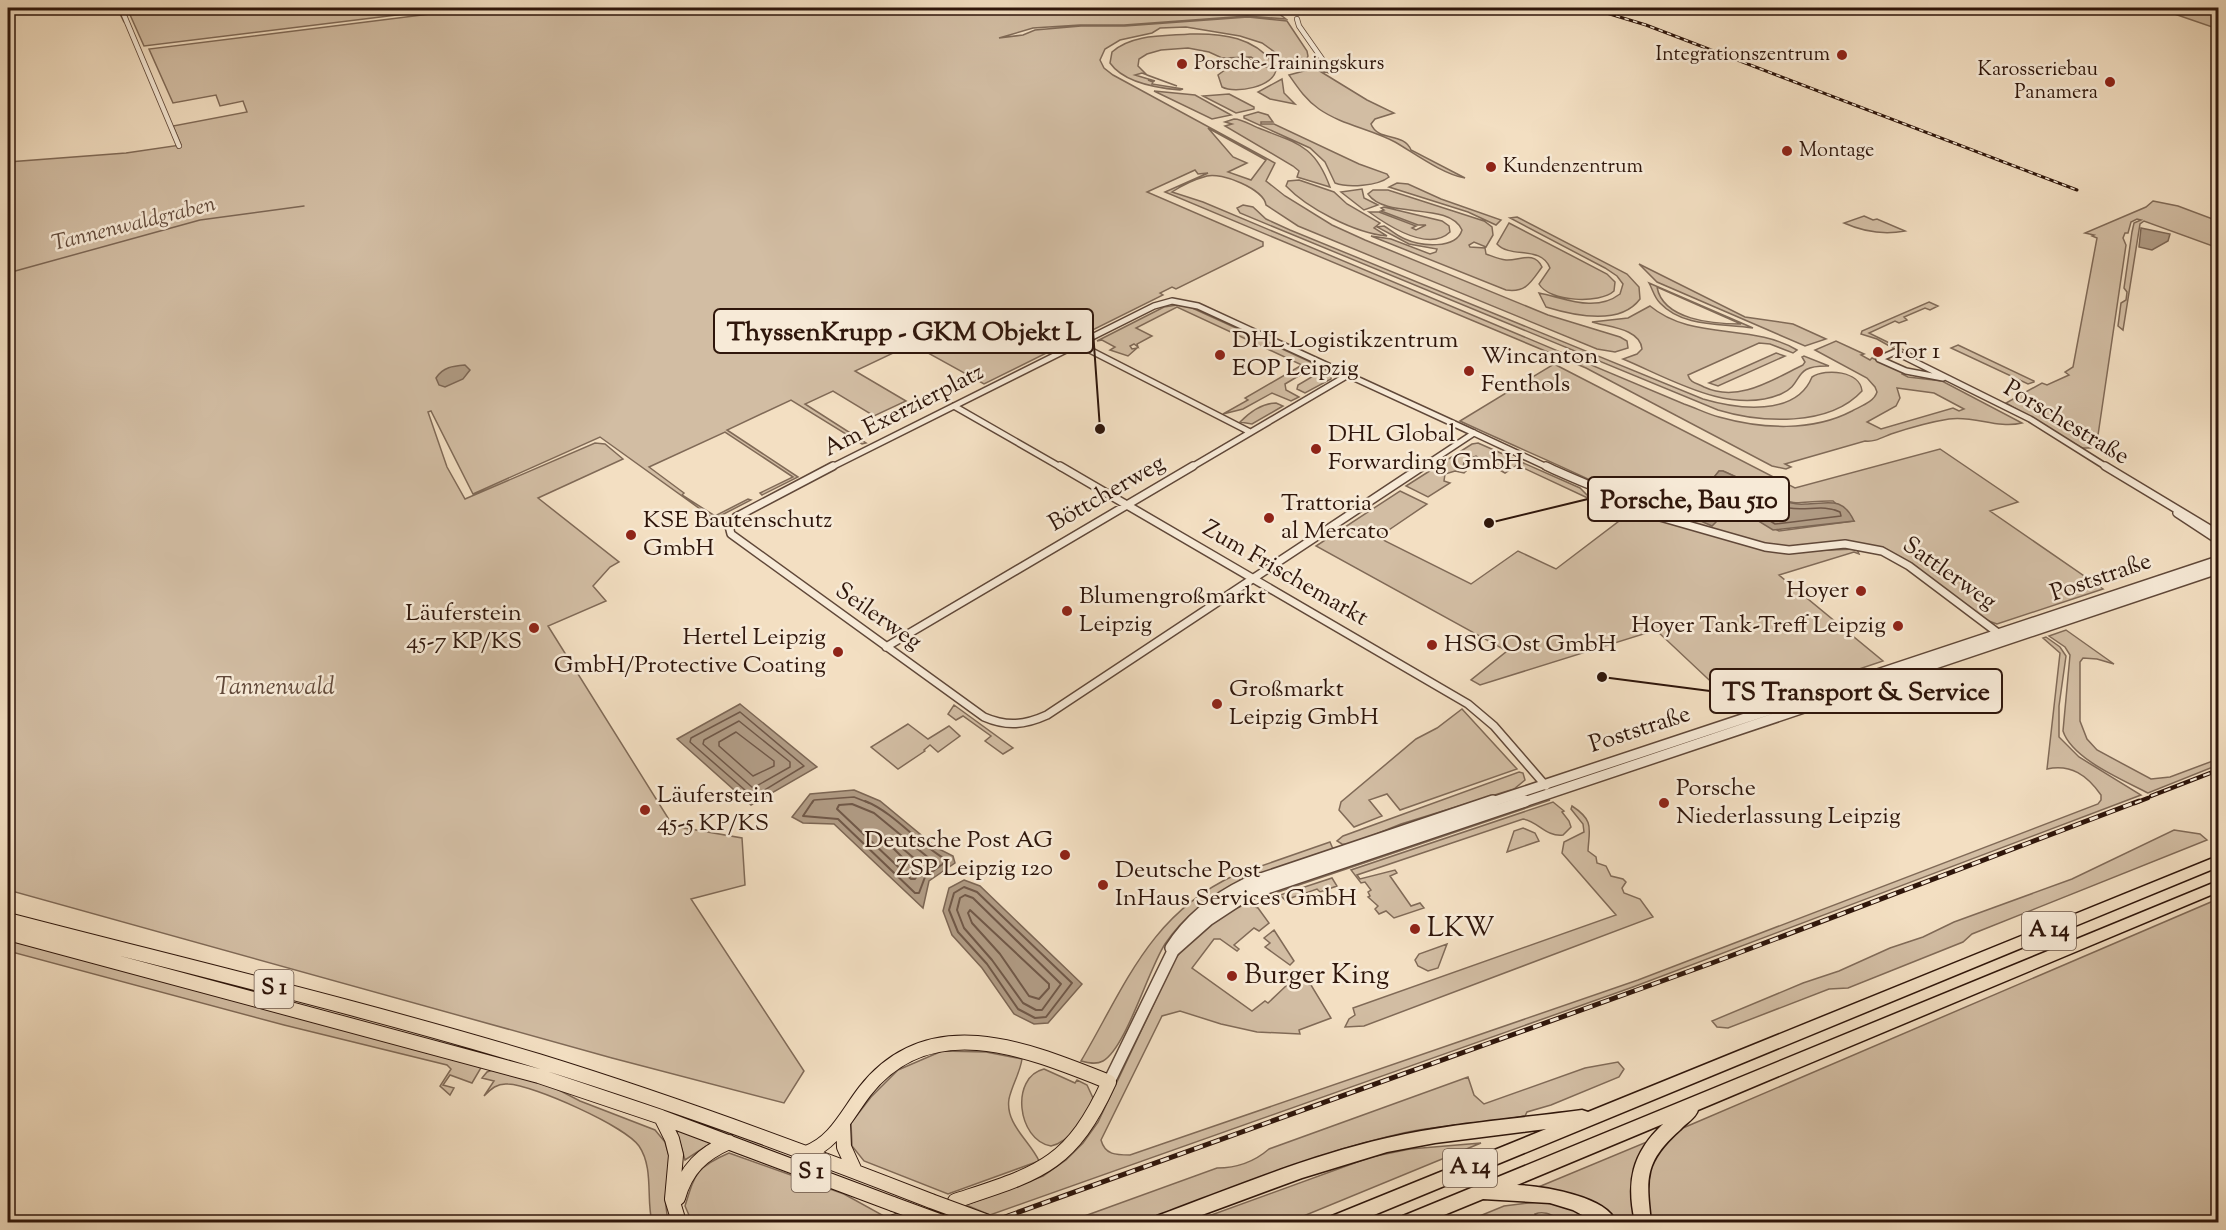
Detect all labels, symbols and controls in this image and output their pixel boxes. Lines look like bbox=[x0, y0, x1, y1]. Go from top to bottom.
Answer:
place label: Integrationszentrum bbox=[1655, 41, 1830, 70]
marker: Integrationszentrum bbox=[1835, 48, 1849, 62]
place label: Porsche-Trainingskurs bbox=[1194, 50, 1385, 79]
place label: Karosseriebau Panamera bbox=[1978, 56, 2098, 108]
marker: Porsche-Trainingskurs bbox=[1175, 57, 1189, 71]
marker: Karosseriebau Panamera bbox=[2103, 75, 2117, 89]
place label: Montage bbox=[1799, 137, 1874, 166]
marker: Montage bbox=[1780, 144, 1794, 158]
place label: Kundenzentrum bbox=[1503, 153, 1644, 182]
marker: Kundenzentrum bbox=[1484, 160, 1498, 174]
water label: Tannenwaldgraben bbox=[49, 189, 220, 261]
callout: ThyssenKrupp - GKM Objekt L bbox=[714, 309, 1093, 353]
text: ThyssenKrupp - GKM Objekt L bbox=[727, 315, 1082, 352]
place label: DHL Logistikzentrum EOP Leipzig bbox=[1232, 324, 1458, 386]
place label: Tor 1 bbox=[1890, 335, 1940, 369]
place label: Wincanton Fenthols bbox=[1481, 340, 1598, 402]
marker: Tor 1 bbox=[1871, 345, 1885, 359]
marker: DHL Logistikzentrum EOP Leipzig bbox=[1213, 348, 1227, 362]
street label: Am Exerzierplatz bbox=[818, 356, 990, 466]
marker: Wincanton Fenthols bbox=[1462, 364, 1476, 378]
street label: Porschestraße bbox=[1997, 372, 2135, 474]
place label: DHL Global Forwarding GmbH bbox=[1328, 418, 1523, 480]
marker: DHL Global Forwarding GmbH bbox=[1309, 442, 1323, 456]
street label: Böttcherweg bbox=[1042, 447, 1172, 541]
callout: Porsche, Bau 510 bbox=[1588, 477, 1789, 521]
text: Porsche, Bau 510 bbox=[1600, 483, 1778, 520]
place label: Trattoria al Mercato bbox=[1281, 487, 1389, 549]
place label: KSE Bautenschutz GmbH bbox=[643, 504, 832, 566]
marker: Trattoria al Mercato bbox=[1262, 511, 1276, 525]
street label: Zum Frischemarkt bbox=[1196, 513, 1374, 635]
marker: KSE Bautenschutz GmbH bbox=[624, 528, 638, 542]
street label: Sattlerweg bbox=[1895, 529, 2003, 619]
street label: Poststraße bbox=[2046, 545, 2156, 611]
place label: Hoyer bbox=[1786, 574, 1849, 608]
street label: Seilerweg bbox=[828, 575, 929, 660]
place label: Blumengroßmarkt Leipzig bbox=[1079, 580, 1266, 642]
marker: Hoyer bbox=[1854, 584, 1868, 598]
place label: Läuferstein 45-7 KP/KS bbox=[405, 597, 522, 659]
marker: Blumengroßmarkt Leipzig bbox=[1060, 604, 1074, 618]
place label: Hoyer Tank-Treff Leipzig bbox=[1631, 609, 1886, 643]
marker: Hoyer Tank-Treff Leipzig bbox=[1891, 619, 1905, 633]
marker: Läuferstein 45-7 KP/KS bbox=[527, 621, 541, 635]
place label: Hertel Leipzig GmbH/Protective Coating bbox=[554, 621, 826, 683]
place label: HSG Ost GmbH bbox=[1444, 628, 1617, 662]
marker: HSG Ost GmbH bbox=[1425, 638, 1439, 652]
marker: Hertel Leipzig GmbH/Protective Coating bbox=[831, 645, 845, 659]
callout: TS Transport & Service bbox=[1710, 669, 2002, 713]
park label: Tannenwald bbox=[215, 671, 335, 705]
place label: Großmarkt Leipzig GmbH bbox=[1229, 673, 1379, 735]
text: TS Transport & Service bbox=[1722, 675, 1990, 712]
marker: Großmarkt Leipzig GmbH bbox=[1210, 697, 1224, 711]
street label: Poststraße bbox=[1585, 698, 1695, 762]
place label: Porsche Niederlassung Leipzig bbox=[1676, 772, 1901, 834]
place label: Läuferstein 45-5 KP/KS bbox=[657, 779, 774, 841]
marker: Porsche Niederlassung Leipzig bbox=[1657, 796, 1671, 810]
marker: Läuferstein 45-5 KP/KS bbox=[638, 803, 652, 817]
place label: Deutsche Post AG ZSP Leipzig 120 bbox=[864, 824, 1053, 886]
marker: Deutsche Post AG ZSP Leipzig 120 bbox=[1058, 848, 1072, 862]
place label: Deutsche Post InHaus Services GmbH bbox=[1115, 854, 1357, 916]
marker: Deutsche Post InHaus Services GmbH bbox=[1096, 878, 1110, 892]
place label: LKW bbox=[1427, 909, 1495, 949]
road number: A 14 bbox=[2022, 912, 2076, 950]
marker: LKW bbox=[1408, 922, 1422, 936]
place label: Burger King bbox=[1244, 956, 1389, 996]
marker: Burger King bbox=[1225, 969, 1239, 983]
road number: S 1 bbox=[254, 970, 294, 1008]
road number: A 14 bbox=[1443, 1149, 1497, 1187]
road number: S 1 bbox=[792, 1154, 830, 1192]

